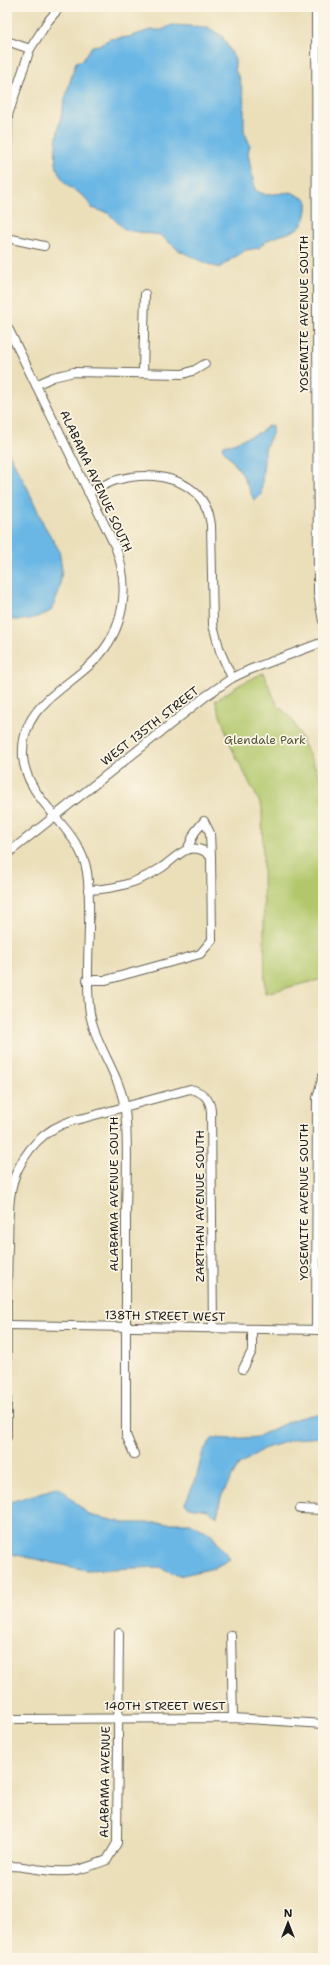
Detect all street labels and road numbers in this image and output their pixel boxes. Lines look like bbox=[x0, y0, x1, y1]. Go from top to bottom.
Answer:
street label: YOSEMITE AVENUE SOUTH bbox=[296, 235, 312, 393]
street label: ALABAMA AVENUE SOUTH bbox=[56, 407, 136, 555]
street label: WEST 135TH STREET bbox=[98, 682, 203, 769]
street label: ALABAMA AVENUE SOUTH bbox=[106, 1116, 122, 1271]
street label: YOSEMITE AVENUE SOUTH bbox=[296, 1123, 312, 1281]
street label: ZARTHAN AVENUE SOUTH bbox=[192, 1130, 208, 1282]
street label: 138TH STREET WEST bbox=[104, 1307, 226, 1325]
street label: 140TH STREET WEST bbox=[104, 1698, 226, 1714]
street label: ALABAMA AVENUE bbox=[96, 1726, 114, 1838]

